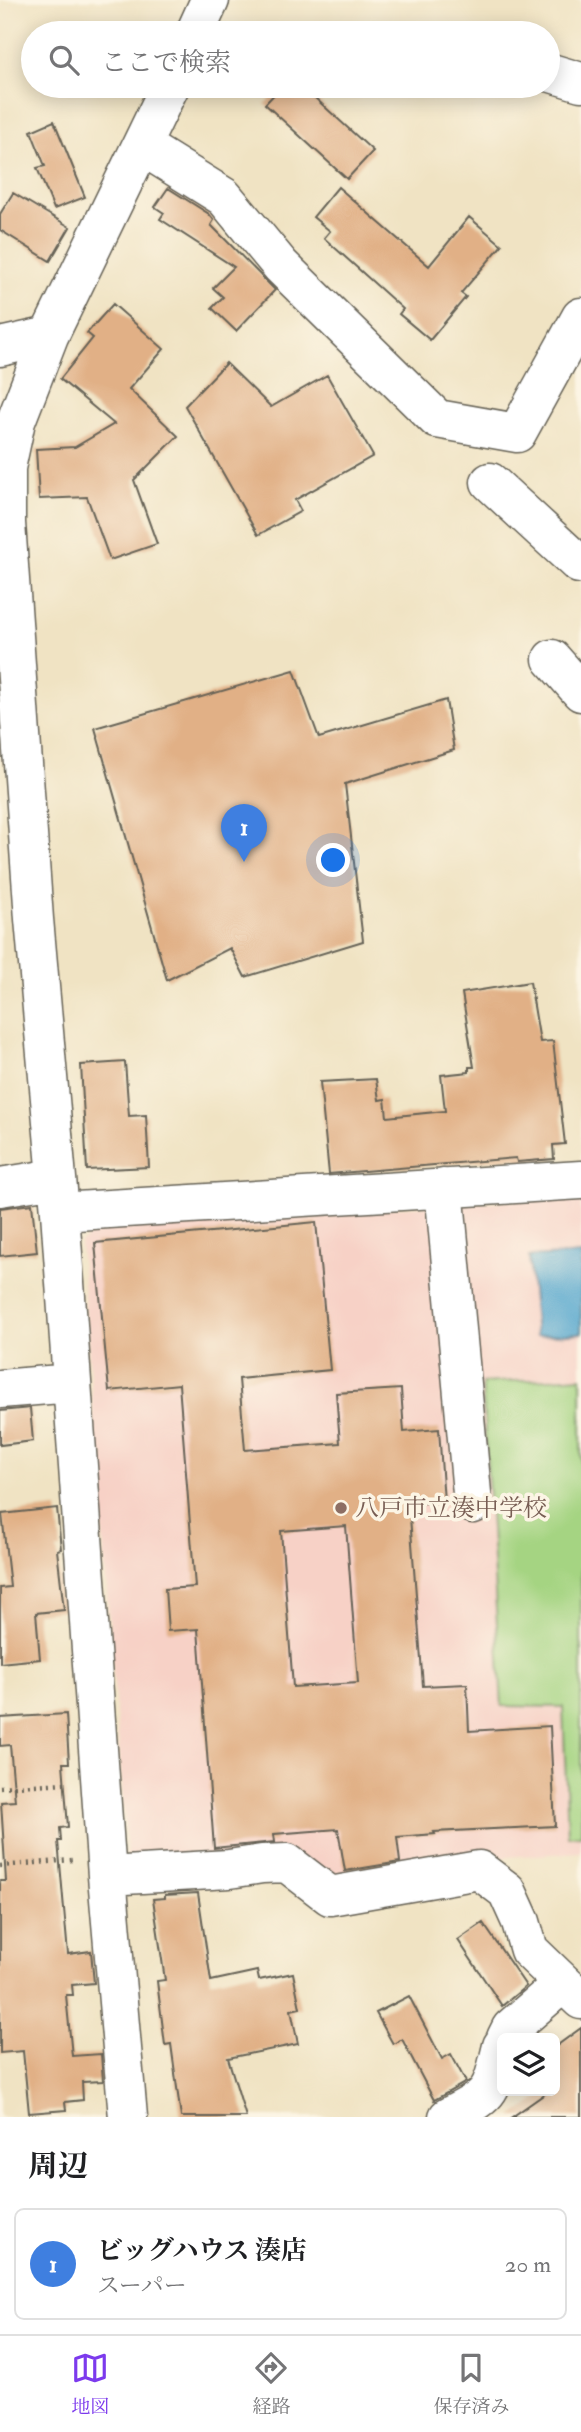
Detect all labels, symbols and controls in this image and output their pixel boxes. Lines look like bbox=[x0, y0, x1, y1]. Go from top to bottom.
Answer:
search box bbox=[21, 21, 560, 98]
icon: search bbox=[45, 41, 83, 79]
text: ここで検索 bbox=[101, 47, 231, 79]
pin: 1 bbox=[221, 804, 267, 862]
your location bbox=[316, 843, 350, 877]
place label: 八戸市立湊中学校 bbox=[355, 1493, 547, 1524]
marker: 八戸市立湊中学校 bbox=[333, 1500, 349, 1516]
map controls bbox=[497, 2033, 560, 2096]
button: layers bbox=[497, 2033, 560, 2096]
text: 周辺 bbox=[28, 2148, 88, 2185]
text: ビッグハウス 湊店 bbox=[97, 2235, 307, 2267]
text: 1 bbox=[49, 2250, 57, 2279]
text: 20 m bbox=[505, 2250, 551, 2279]
text: スーパー bbox=[97, 2271, 187, 2300]
tab: 地図 bbox=[71, 2349, 110, 2419]
tab: 経路 bbox=[252, 2349, 291, 2419]
tab: 保存済み bbox=[433, 2349, 510, 2419]

